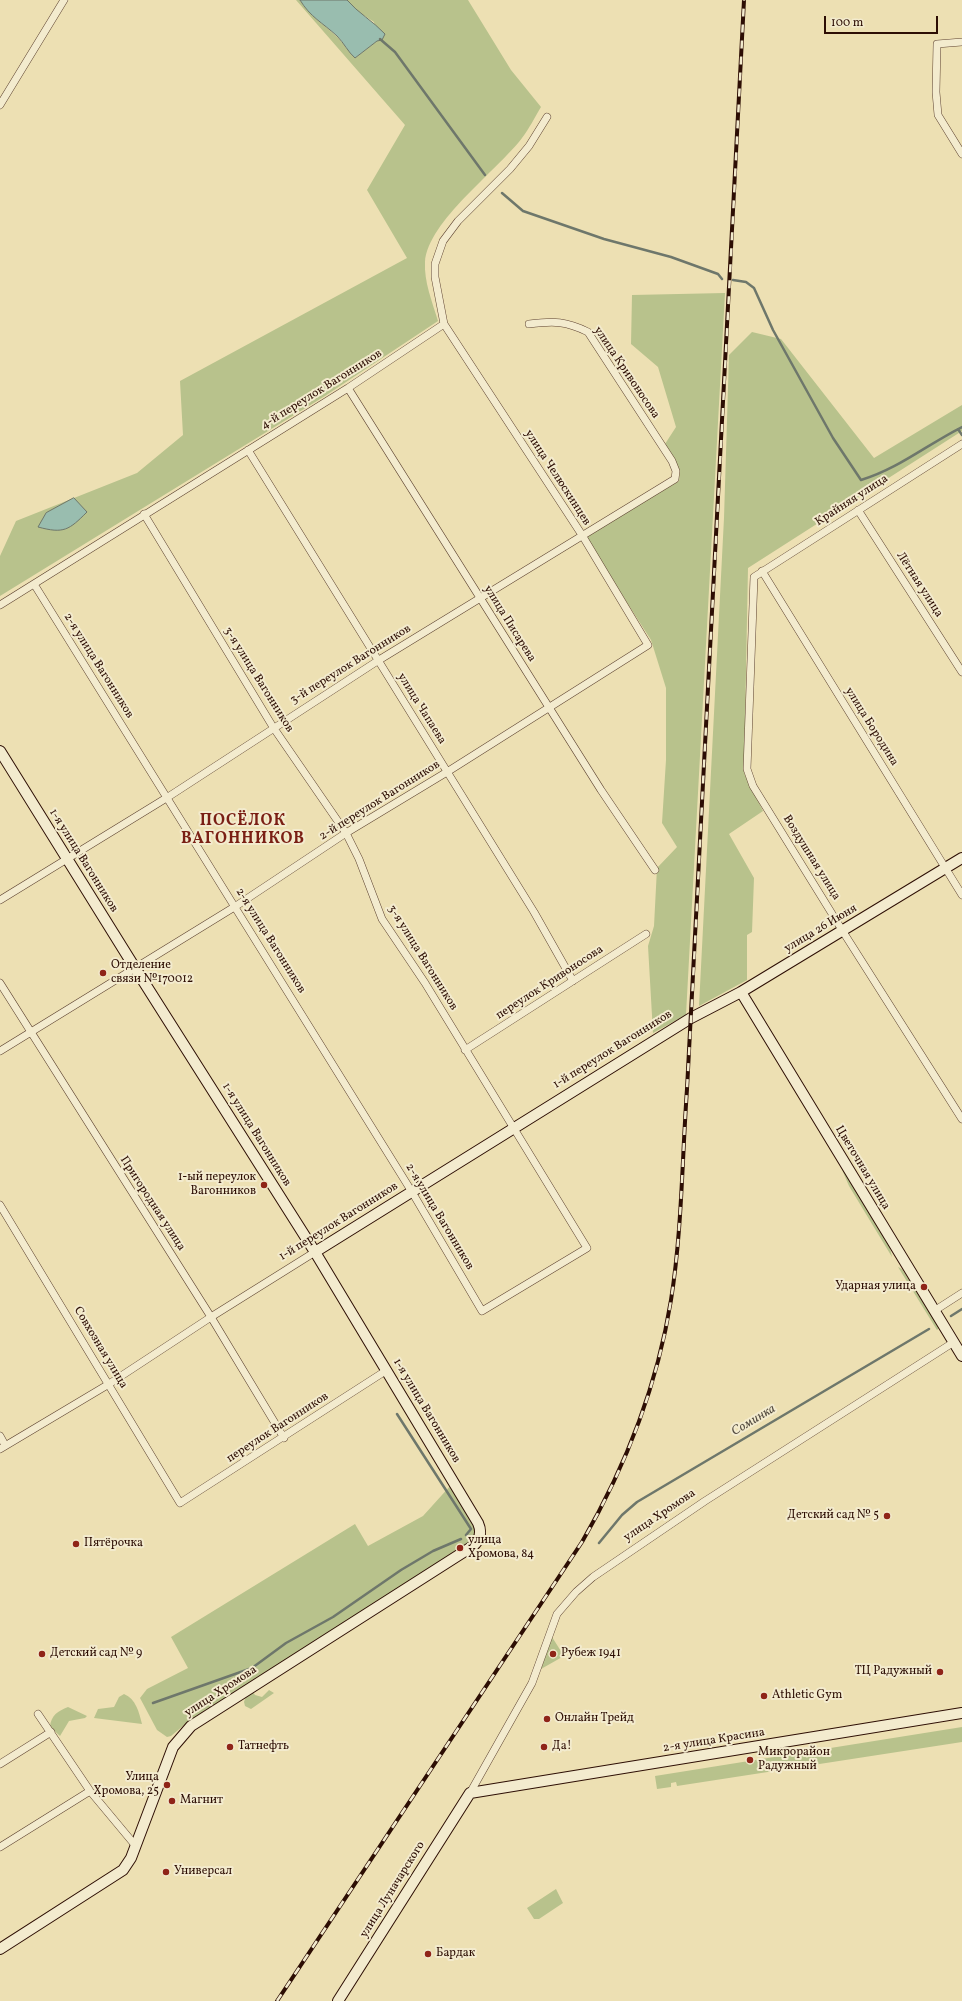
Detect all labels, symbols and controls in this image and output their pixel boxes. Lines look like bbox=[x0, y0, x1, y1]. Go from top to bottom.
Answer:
scale bar bbox=[826, 8, 940, 34]
text: 100 m bbox=[831, 15, 863, 31]
street label: улица Кривоносова bbox=[590, 324, 662, 422]
street label: 4-й переулок Вагонников bbox=[259, 347, 385, 433]
street label: улица Челюскинцев bbox=[521, 427, 593, 529]
street label: Крайняя улица bbox=[813, 472, 891, 530]
street label: Лётная улица bbox=[893, 550, 945, 620]
street label: улица Писарева bbox=[480, 583, 538, 665]
street label: 2-я улица Вагонников bbox=[60, 611, 136, 721]
street label: 3-й переулок Вагонников bbox=[288, 622, 414, 708]
street label: 3-я улица Вагонников bbox=[220, 625, 296, 735]
street label: улица Чапаева bbox=[393, 671, 449, 747]
street label: улица Бородина bbox=[841, 685, 901, 769]
street label: 2-й переулок Вагонников bbox=[317, 758, 443, 844]
street label: 1-я улица Вагонников bbox=[45, 807, 121, 915]
district label: ПОСЁЛОК ВАГОННИКОВ bbox=[181, 812, 305, 850]
street label: Воздушная улица bbox=[779, 813, 843, 903]
street label: 2-я улица Вагонников bbox=[232, 886, 308, 996]
street label: улица 26 Июня bbox=[782, 902, 860, 956]
street label: 3-я улица Вагонников bbox=[384, 903, 460, 1013]
street label: переулок Кривоносова bbox=[494, 943, 606, 1023]
place label: Отделение связи №170012 bbox=[111, 959, 193, 987]
marker: Отделение связи №170012 bbox=[98, 968, 108, 978]
street label: 1-й переулок Вагонников bbox=[551, 1007, 675, 1093]
street label: 1-я улица Вагонников bbox=[218, 1081, 294, 1189]
street label: Цветочная улица bbox=[831, 1123, 893, 1213]
street label: Пригородная улица bbox=[116, 1154, 188, 1254]
street label: 2-я улица Вагонников bbox=[402, 1161, 476, 1273]
place label: 1-ый переулок Вагонников bbox=[178, 1171, 256, 1199]
street label: 1-й переулок Вагонников bbox=[277, 1179, 401, 1265]
marker: 1-ый переулок Вагонников bbox=[259, 1180, 269, 1190]
place label: Ударная улица bbox=[835, 1280, 916, 1294]
marker: Ударная улица bbox=[919, 1282, 929, 1292]
street label: Совхозная улица bbox=[70, 1304, 130, 1392]
street label: 1-я улица Вагонников bbox=[389, 1356, 463, 1466]
street label: переулок Вагонников bbox=[224, 1390, 332, 1466]
water label: Соминка bbox=[729, 1402, 779, 1440]
street label: улица Хромова bbox=[621, 1487, 699, 1545]
place label: Детский сад № 5 bbox=[787, 1509, 879, 1523]
marker: Детский сад № 5 bbox=[882, 1511, 892, 1521]
place label: улица Хромова, 84 bbox=[468, 1534, 534, 1562]
place label: Пятёрочка bbox=[84, 1537, 143, 1551]
marker: Пятёрочка bbox=[71, 1539, 81, 1549]
marker: улица Хромова, 84 bbox=[455, 1543, 465, 1553]
place label: Детский сад № 9 bbox=[50, 1647, 142, 1661]
place label: Рубеж 1941 bbox=[561, 1647, 621, 1661]
marker: Детский сад № 9 bbox=[37, 1649, 47, 1659]
marker: Рубеж 1941 bbox=[548, 1649, 558, 1659]
street label: улица Хромова bbox=[182, 1663, 260, 1721]
place label: ТЦ Радужный bbox=[855, 1665, 932, 1679]
marker: ТЦ Радужный bbox=[935, 1667, 945, 1677]
place label: Athletic Gym bbox=[772, 1689, 842, 1703]
marker: Athletic Gym bbox=[759, 1691, 769, 1701]
place label: Онлайн Трейд bbox=[555, 1712, 634, 1726]
marker: Онлайн Трейд bbox=[542, 1714, 552, 1724]
street label: 2-я улица Красина bbox=[662, 1726, 766, 1756]
place label: Татнефть bbox=[238, 1740, 289, 1754]
place label: Да! bbox=[552, 1740, 572, 1754]
marker: Татнефть bbox=[225, 1742, 235, 1752]
marker: Да! bbox=[539, 1742, 549, 1752]
place label: Микрорайон Радужный bbox=[758, 1746, 830, 1774]
marker: Микрорайон Радужный bbox=[745, 1755, 755, 1765]
place label: Улица Хромова, 25 bbox=[94, 1771, 159, 1799]
marker: Улица Хромова, 25 bbox=[162, 1780, 172, 1790]
place label: Магнит bbox=[180, 1794, 223, 1808]
marker: Магнит bbox=[167, 1796, 177, 1806]
street label: улица Луначарского bbox=[357, 1839, 429, 1941]
place label: Универсал bbox=[174, 1865, 232, 1879]
marker: Универсал bbox=[161, 1867, 171, 1877]
place label: Бардак bbox=[436, 1947, 475, 1961]
marker: Бардак bbox=[423, 1949, 433, 1959]

